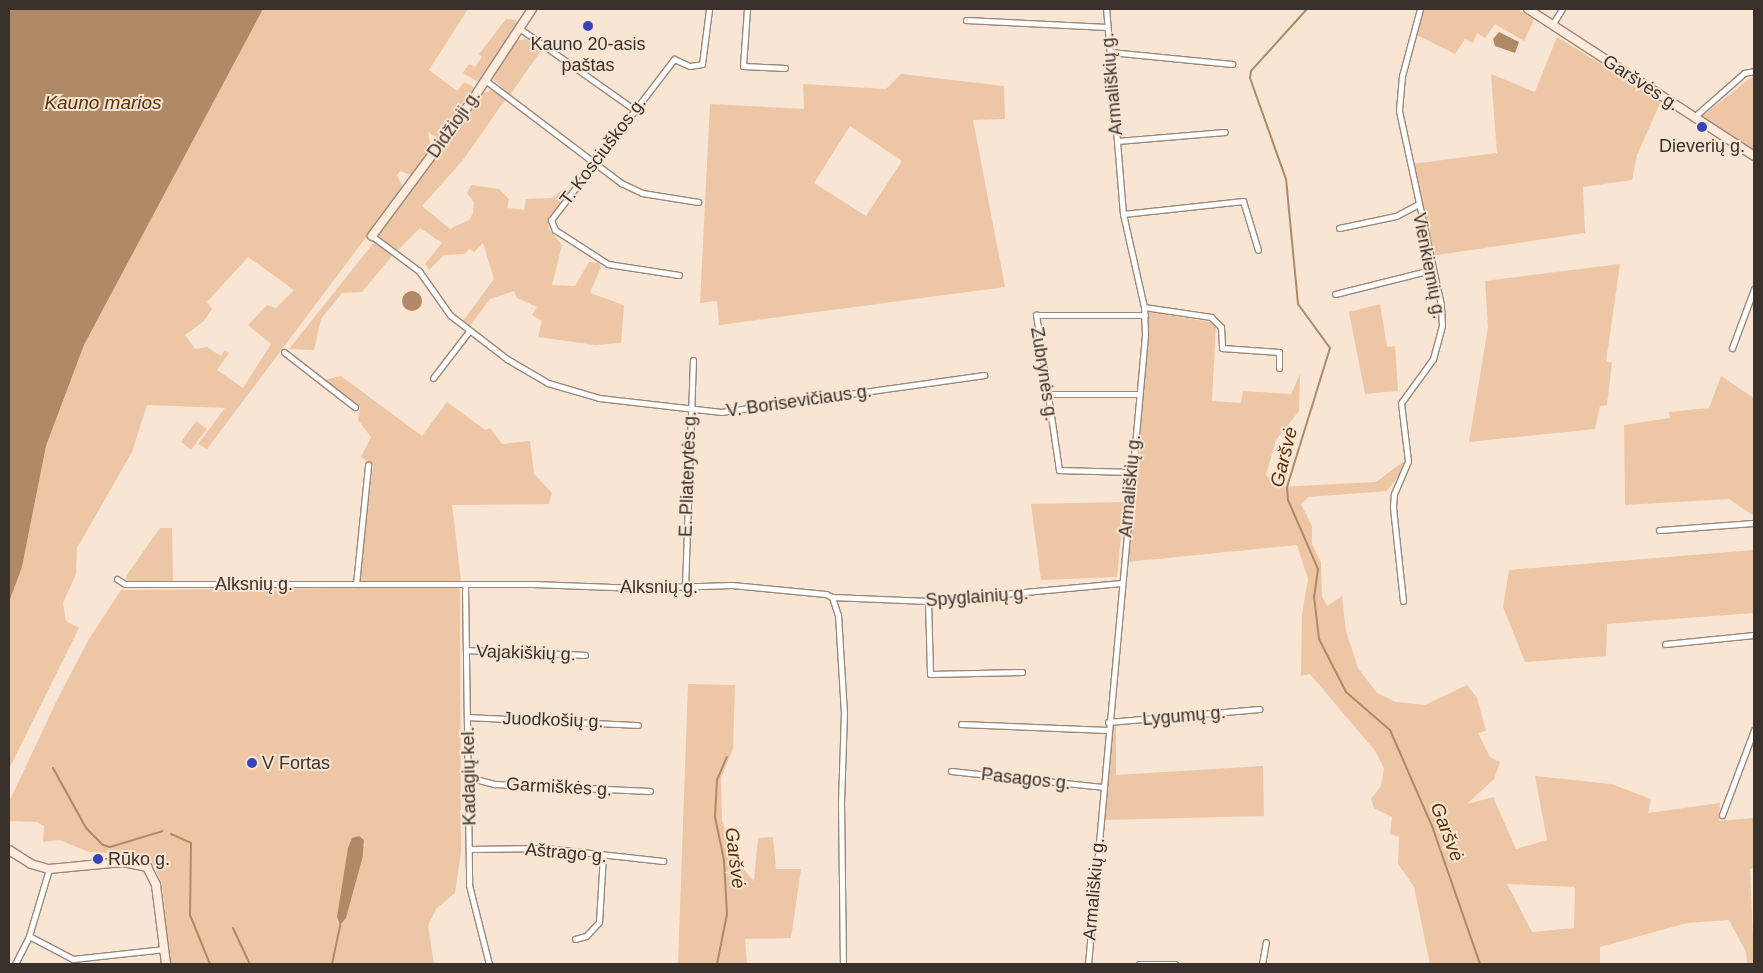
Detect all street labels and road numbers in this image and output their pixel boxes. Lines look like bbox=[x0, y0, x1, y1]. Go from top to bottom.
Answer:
street label: Armališkių g. bbox=[1097, 32, 1127, 136]
street label: Garšvės g. bbox=[1599, 50, 1683, 116]
street label: Didžioji g. bbox=[423, 86, 485, 162]
street label: T. Kosciuškos g. bbox=[555, 93, 651, 209]
street label: Vienkiemių g. bbox=[1408, 211, 1450, 321]
street label: Zubrynės g. bbox=[1026, 325, 1062, 423]
street label: V. Borisevičiaus g. bbox=[725, 380, 873, 422]
street label: E. Pliaterytės g. bbox=[675, 411, 701, 537]
street label: Armališkių g. bbox=[1115, 434, 1145, 538]
street label: Alksnių g. bbox=[215, 573, 293, 595]
street label: Alksnių g. bbox=[620, 576, 698, 598]
street label: Spyglainių g. bbox=[925, 583, 1029, 611]
street label: Vajakiškių g. bbox=[476, 640, 576, 666]
street label: Lygumų g. bbox=[1142, 702, 1226, 730]
street label: Juodkošių g. bbox=[502, 707, 604, 733]
street label: Kadagių kel. bbox=[457, 726, 481, 826]
street label: Pasagos g. bbox=[980, 764, 1072, 794]
street label: Garmiškės g. bbox=[505, 773, 613, 801]
street label: Armališkių g. bbox=[1079, 837, 1109, 941]
street label: Aštrago g. bbox=[524, 839, 608, 867]

